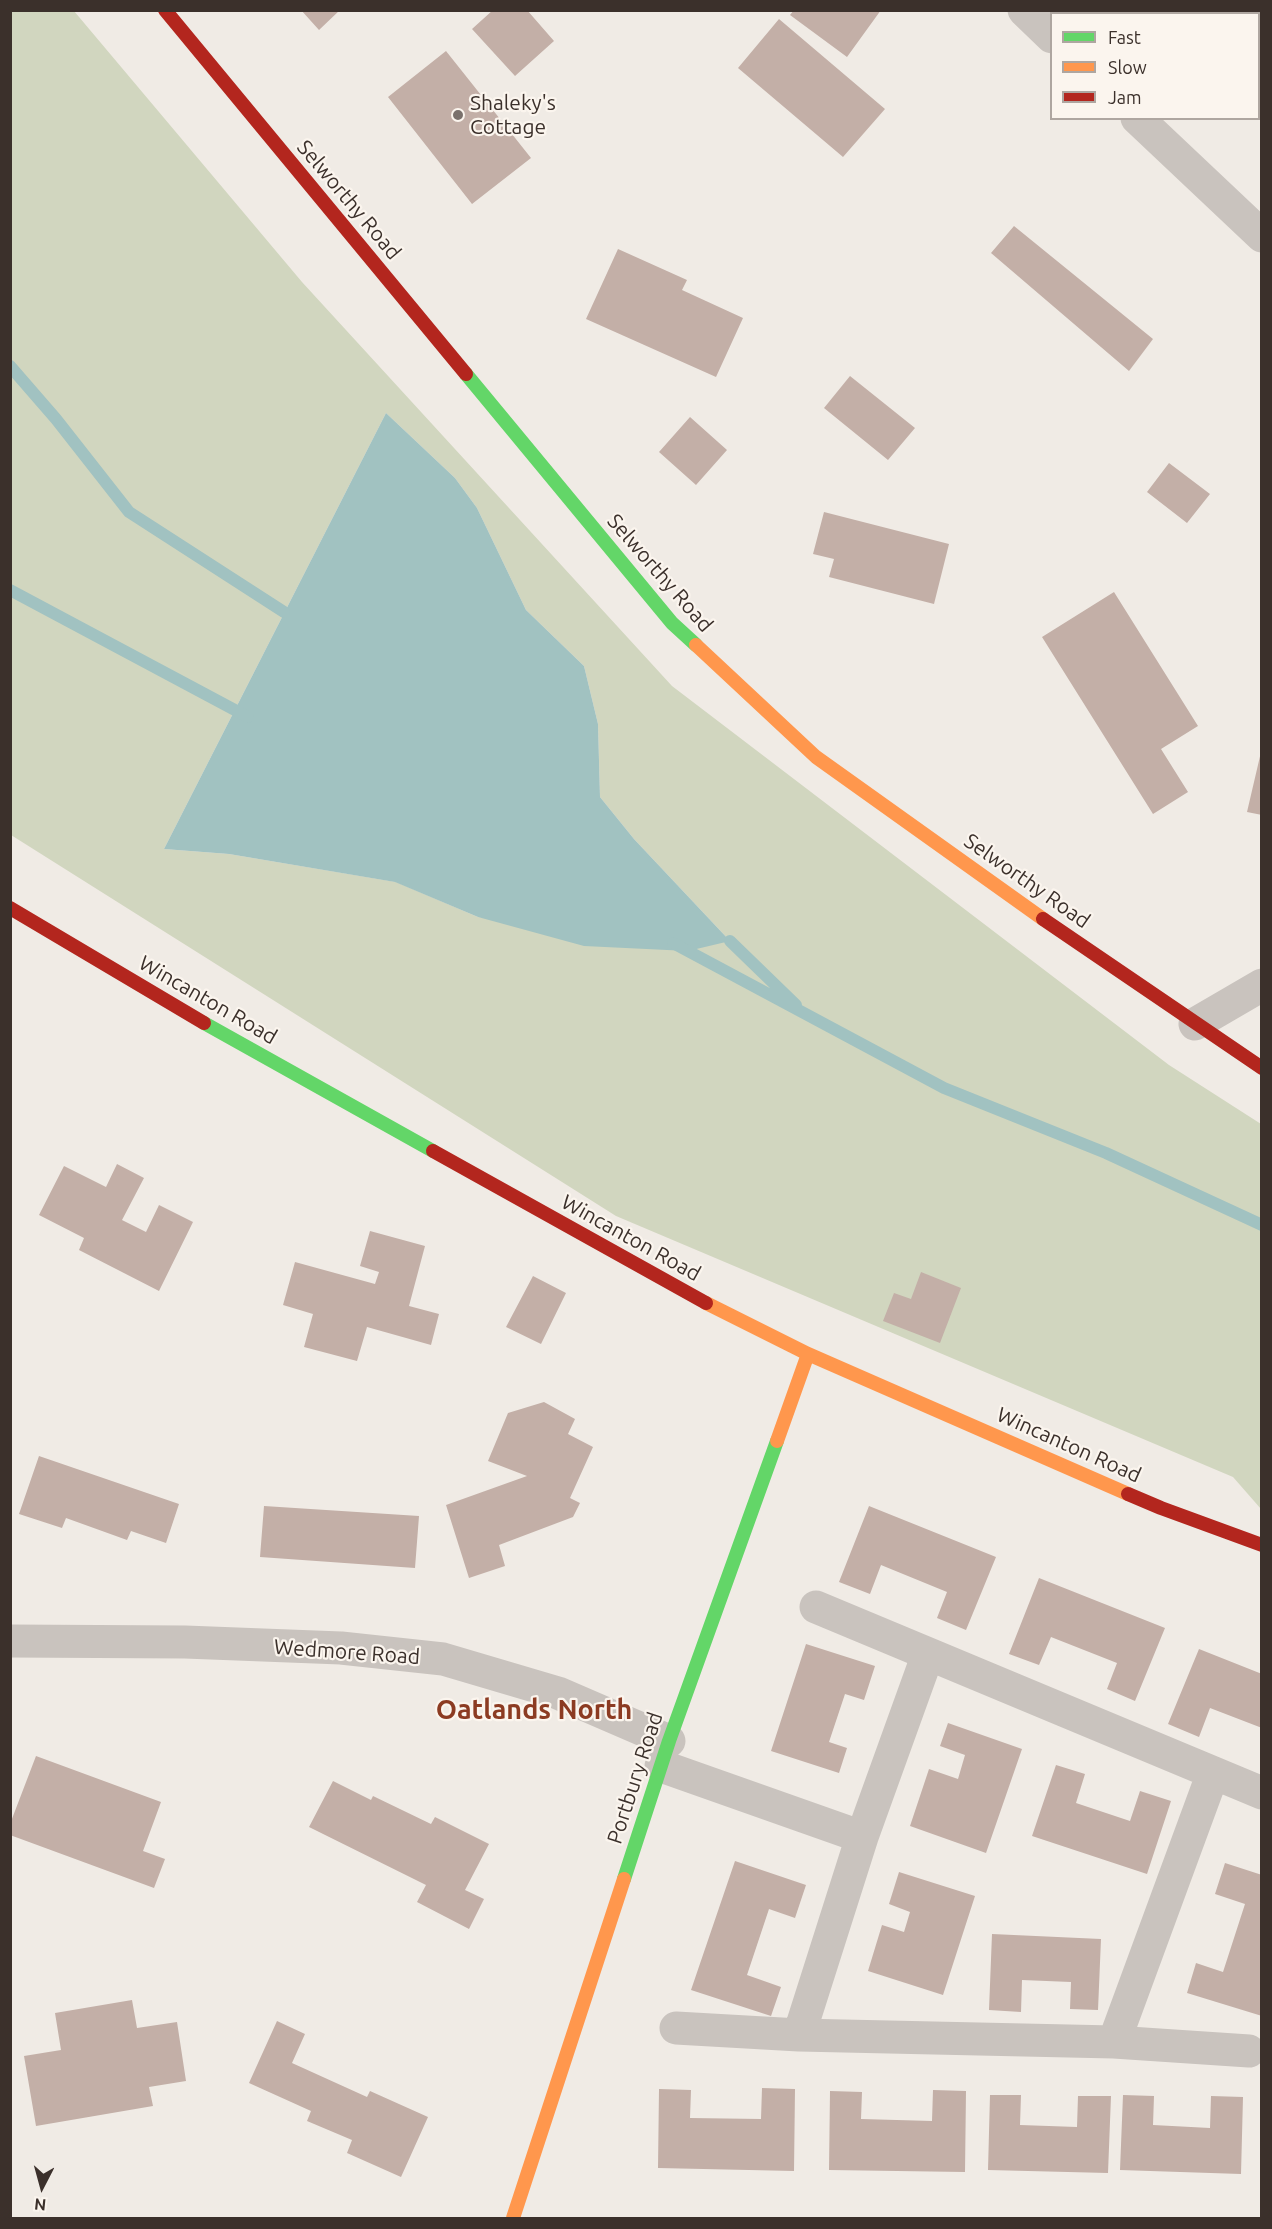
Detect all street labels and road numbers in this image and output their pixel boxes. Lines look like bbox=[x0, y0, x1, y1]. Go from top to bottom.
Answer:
street label: Selworthy Road bbox=[292, 135, 406, 265]
street label: Selworthy Road bbox=[602, 509, 718, 637]
street label: Selworthy Road bbox=[959, 828, 1095, 934]
street label: Wincanton Road bbox=[135, 950, 281, 1050]
street label: Wincanton Road bbox=[557, 1189, 705, 1287]
street label: Wincanton Road bbox=[993, 1402, 1145, 1488]
street label: Wedmore Road bbox=[273, 1634, 421, 1670]
street label: Portbury Road bbox=[602, 1709, 668, 1847]

